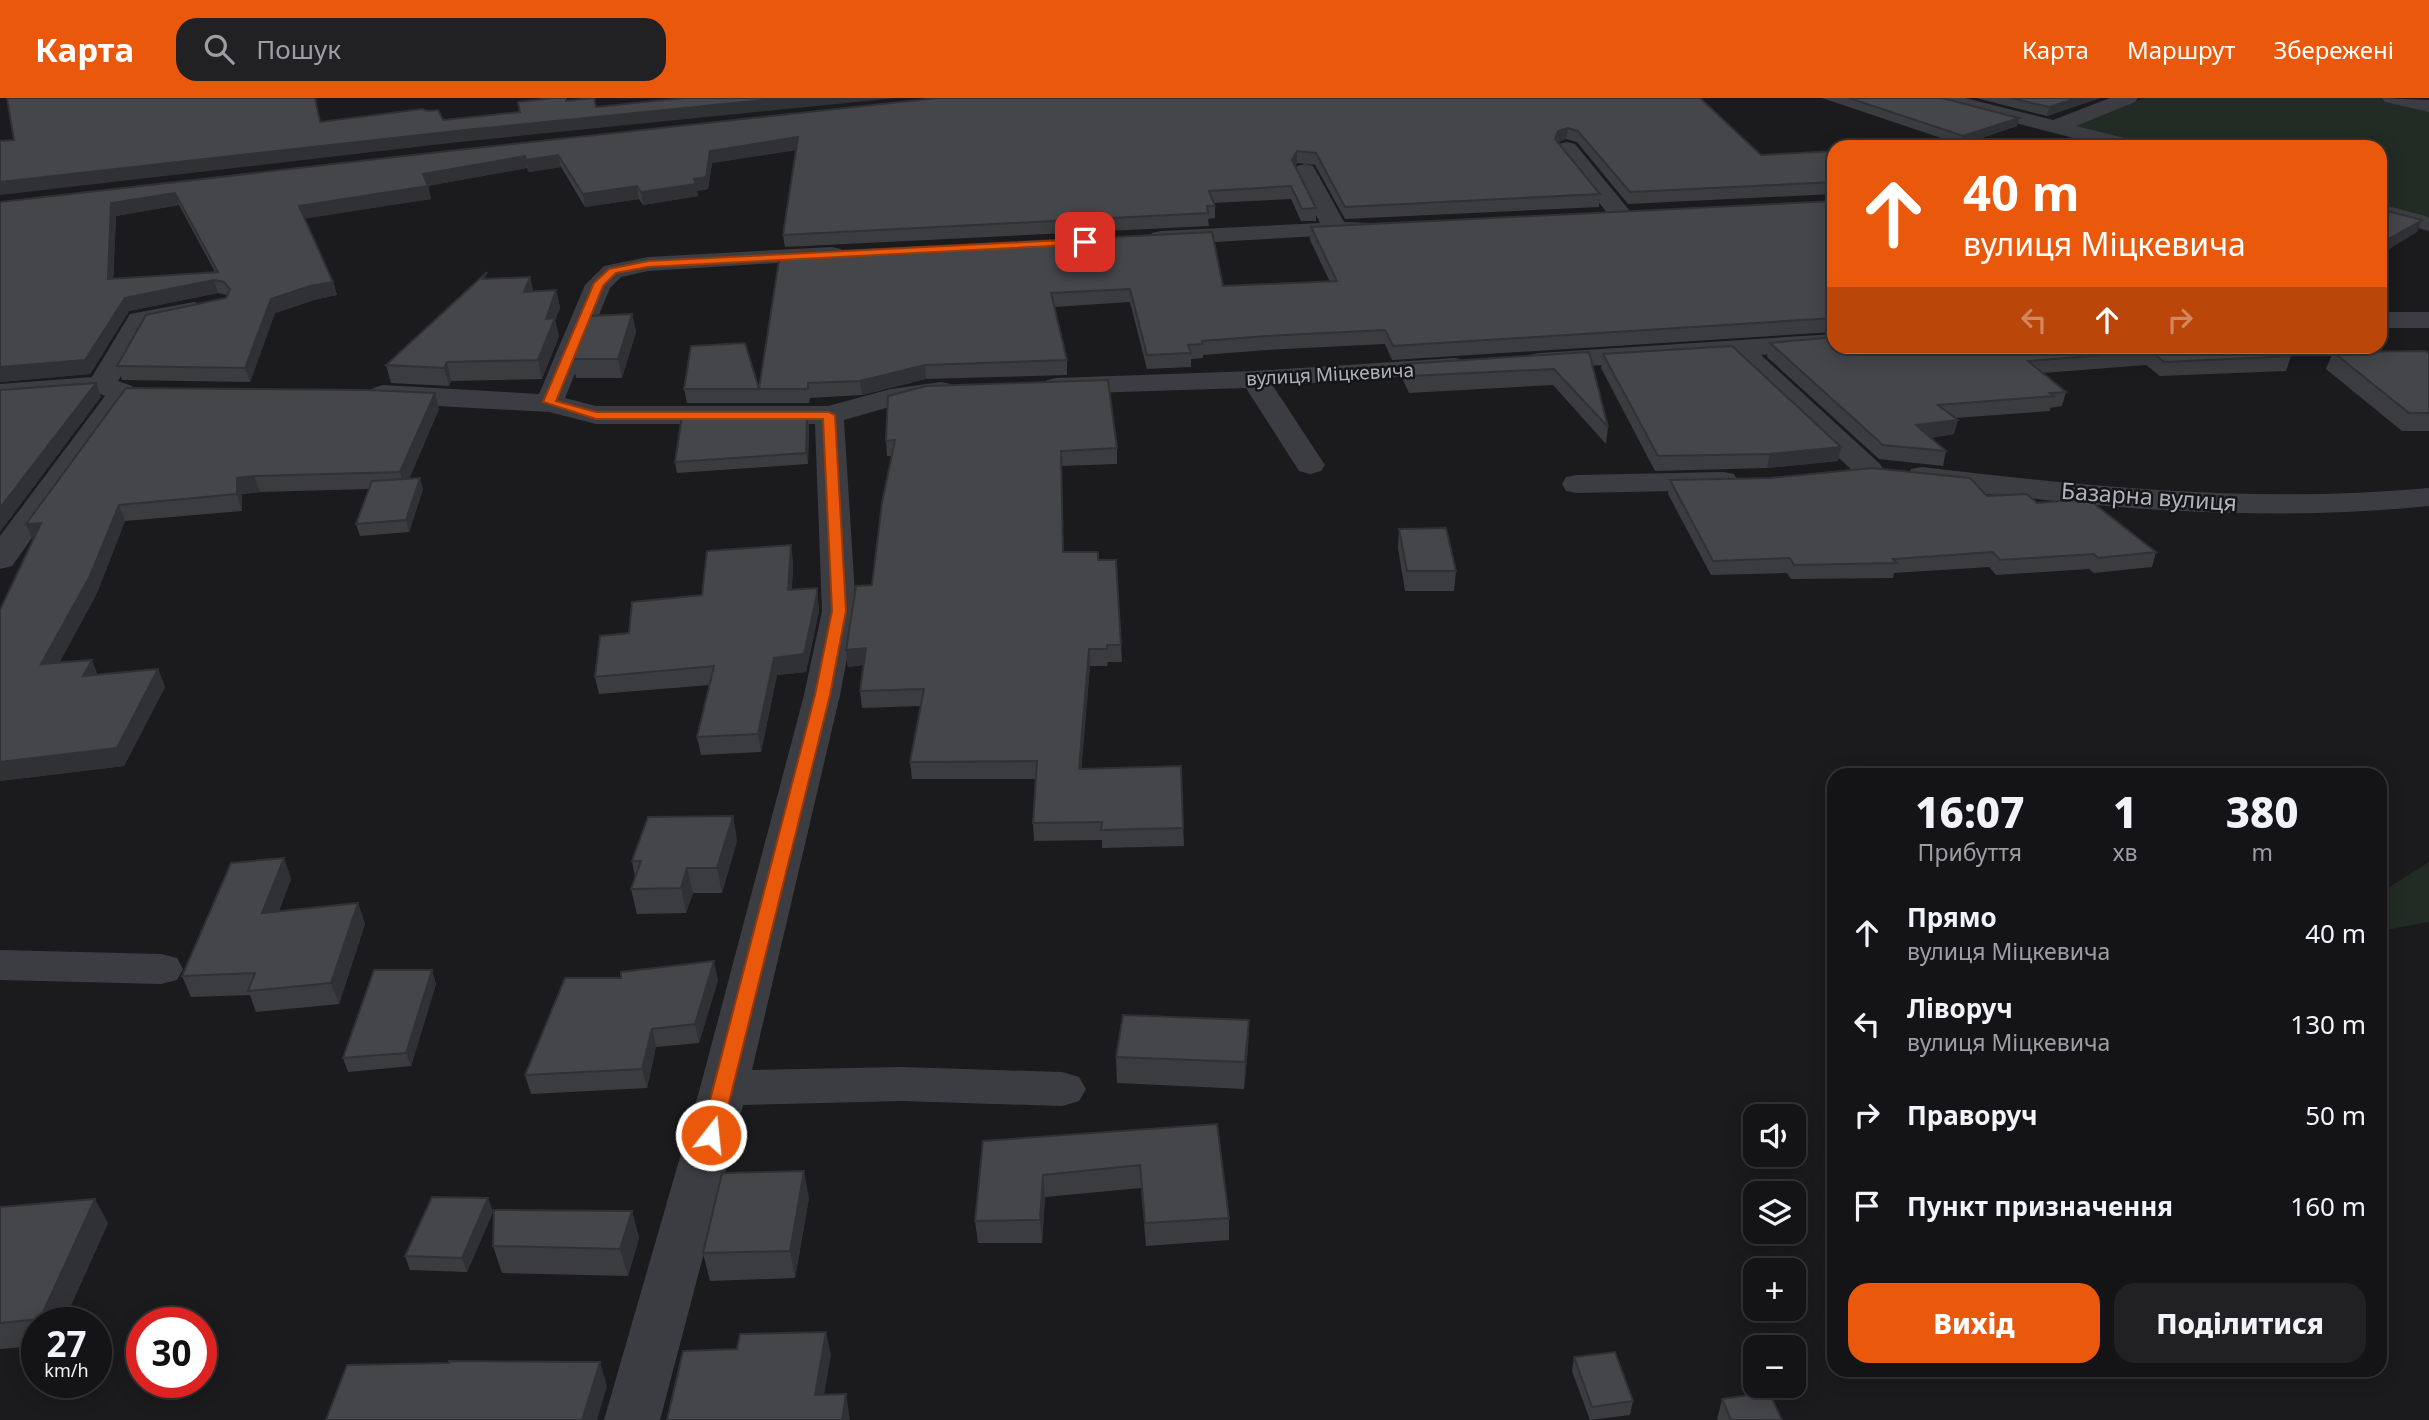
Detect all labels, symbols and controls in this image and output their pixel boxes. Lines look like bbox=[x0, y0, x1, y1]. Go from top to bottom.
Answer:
search box bbox=[176, 18, 666, 81]
text: Карта bbox=[35, 27, 134, 72]
icon: search bbox=[200, 30, 238, 68]
text: Пошук bbox=[256, 31, 341, 67]
text: Карта bbox=[2022, 33, 2089, 66]
text: Маршрут bbox=[2127, 33, 2235, 66]
text: Збережені bbox=[2273, 33, 2394, 66]
text: 40 m bbox=[1963, 159, 2080, 225]
icon: ahead bbox=[1848, 168, 1939, 259]
pin bbox=[1055, 212, 1115, 272]
text: вулиця Міцкевича bbox=[1963, 222, 2246, 265]
icon: arrive bbox=[1066, 223, 1104, 261]
icon: left bbox=[2015, 301, 2053, 339]
icon: ahead bbox=[2088, 301, 2126, 339]
icon: right bbox=[2161, 301, 2199, 339]
street label: вулиця Міцкевича bbox=[1245, 357, 1415, 391]
street label: Базарна вулиця bbox=[2060, 474, 2238, 518]
text: 16:07 bbox=[1915, 783, 2024, 840]
text: 1 bbox=[2113, 783, 2137, 840]
text: 380 bbox=[2226, 783, 2299, 840]
text: Прибуття bbox=[1918, 836, 2022, 868]
text: хв bbox=[2113, 836, 2137, 868]
text: m bbox=[2251, 836, 2273, 868]
text: Прямо bbox=[1907, 899, 1997, 935]
icon: ahead bbox=[1848, 914, 1886, 952]
text: 40 m bbox=[2305, 915, 2366, 951]
text: вулиця Міцкевича bbox=[1907, 935, 2110, 967]
text: Ліворуч bbox=[1907, 990, 2013, 1026]
icon: left bbox=[1848, 1005, 1886, 1043]
text: 130 m bbox=[2290, 1006, 2366, 1042]
text: вулиця Міцкевича bbox=[1907, 1026, 2110, 1058]
icon: right bbox=[1848, 1096, 1886, 1134]
text: Праворуч bbox=[1907, 1097, 2038, 1133]
text: 50 m bbox=[2305, 1097, 2366, 1133]
position arrow bbox=[674, 1098, 748, 1172]
map controls bbox=[1743, 1104, 1806, 1398]
button: sound bbox=[1743, 1104, 1806, 1167]
button: layers bbox=[1743, 1181, 1806, 1244]
icon: arrive bbox=[1848, 1187, 1886, 1225]
text: Пункт призначення bbox=[1907, 1188, 2173, 1224]
text: 160 m bbox=[2290, 1188, 2366, 1224]
button: + bbox=[1743, 1258, 1806, 1321]
button: Вихід bbox=[1848, 1283, 2100, 1363]
button: Поділитися bbox=[2114, 1283, 2366, 1363]
speed limit sign: 30 bbox=[126, 1307, 217, 1398]
text: 27 bbox=[46, 1320, 87, 1367]
button: − bbox=[1743, 1335, 1806, 1398]
text: km/h bbox=[44, 1358, 89, 1382]

